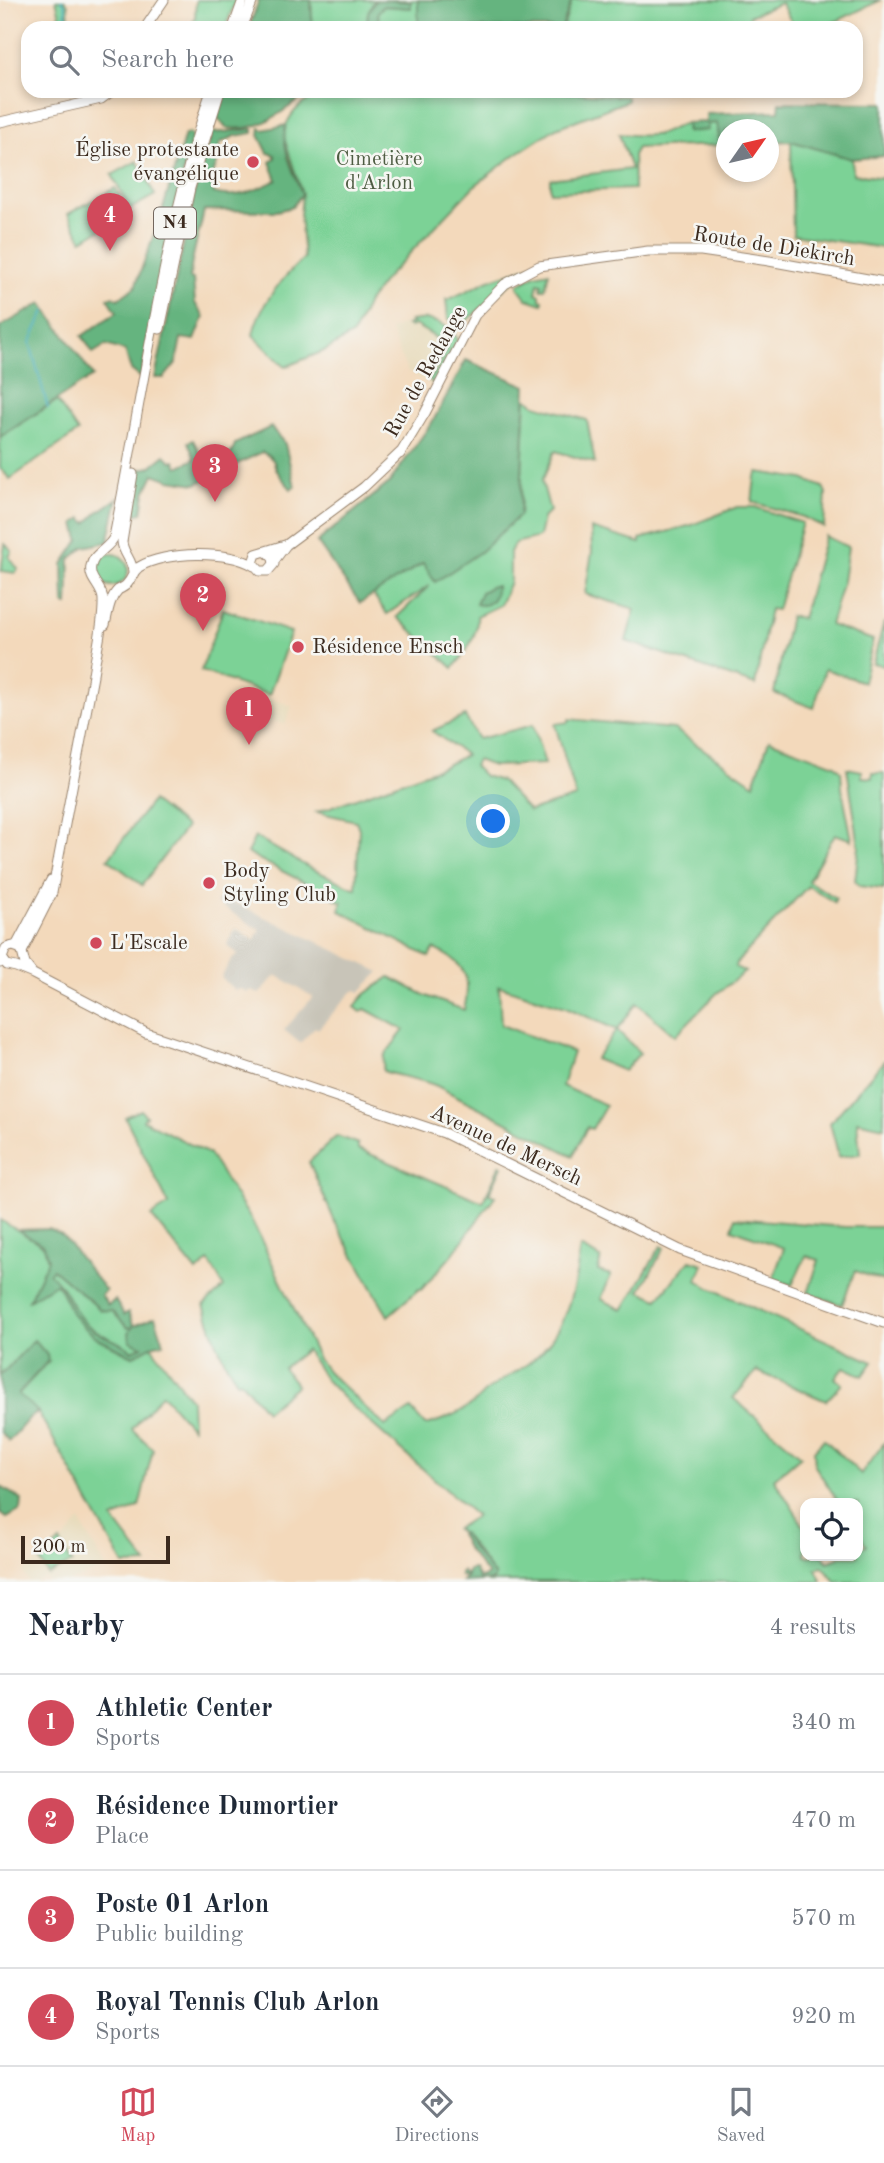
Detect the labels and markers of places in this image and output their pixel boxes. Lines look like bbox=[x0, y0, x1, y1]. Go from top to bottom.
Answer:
place label: Église protestante évangélique bbox=[75, 136, 239, 185]
marker: Église protestante évangélique bbox=[245, 154, 261, 170]
pin: 4 bbox=[87, 193, 133, 251]
pin: 3 bbox=[192, 444, 238, 502]
pin: 2 bbox=[180, 573, 226, 631]
place label: Résidence Ensch bbox=[312, 637, 464, 658]
marker: Résidence Ensch bbox=[290, 639, 306, 655]
pin: 1 bbox=[226, 687, 272, 745]
place label: Body Styling Club bbox=[223, 861, 336, 906]
marker: Body Styling Club bbox=[201, 875, 217, 891]
place label: L'Escale bbox=[110, 933, 188, 954]
marker: L'Escale bbox=[88, 935, 104, 951]

